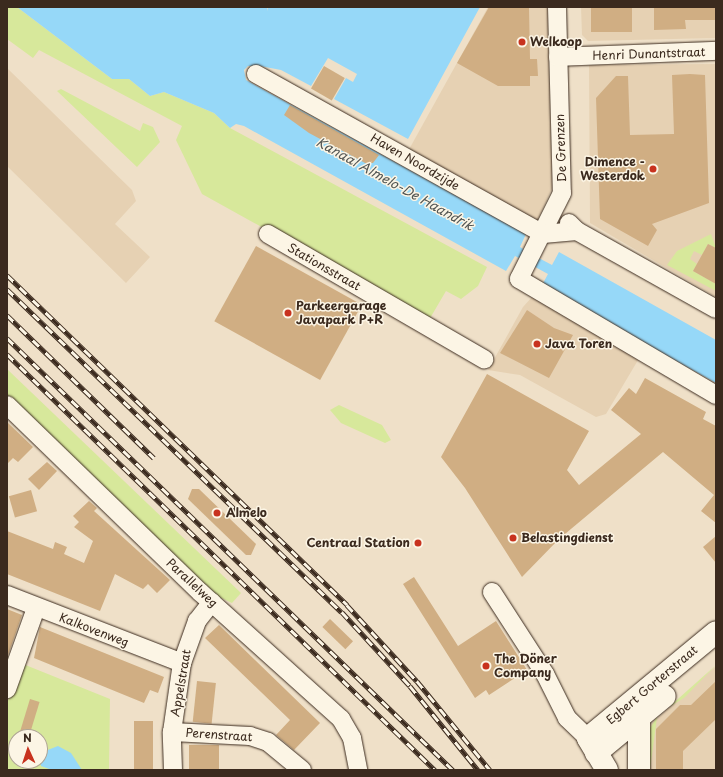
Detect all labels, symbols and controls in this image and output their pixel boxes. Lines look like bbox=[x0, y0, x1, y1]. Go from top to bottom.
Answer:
place label: Welkoop bbox=[530, 35, 582, 49]
marker: Welkoop bbox=[517, 37, 527, 47]
street label: Henri Dunantstraat bbox=[592, 45, 706, 63]
street label: De Grenzen bbox=[553, 113, 569, 183]
street label: Haven Noordzijde bbox=[367, 130, 463, 194]
water label: Kanaal Almelo-De Haandrik bbox=[313, 134, 477, 234]
place label: Dimence - Westerdok bbox=[580, 155, 645, 183]
marker: Dimence - Westerdok bbox=[648, 164, 658, 174]
street label: Stationsstraat bbox=[285, 240, 363, 294]
place label: Parkeergarage Javapark P+R bbox=[296, 299, 386, 327]
marker: Parkeergarage Javapark P+R bbox=[283, 308, 293, 318]
place label: Java Toren bbox=[545, 337, 612, 351]
marker: Java Toren bbox=[532, 339, 542, 349]
place label: Almelo bbox=[226, 506, 267, 520]
marker: Almelo bbox=[211, 507, 223, 519]
place label: Belastingdienst bbox=[521, 531, 613, 545]
marker: Belastingdienst bbox=[508, 533, 518, 543]
place label: Centraal Station bbox=[306, 536, 410, 550]
marker: Centraal Station bbox=[413, 538, 423, 548]
street label: Parallelweg bbox=[163, 556, 221, 610]
street label: Kalkovenweg bbox=[57, 610, 131, 650]
street label: Egbert Gorterstraat bbox=[603, 643, 701, 727]
street label: Appelstraat bbox=[168, 648, 194, 718]
place label: The Döner Company bbox=[494, 652, 557, 680]
marker: The Döner Company bbox=[481, 661, 491, 671]
street label: Perenstraat bbox=[185, 725, 253, 745]
north arrow bbox=[8, 729, 48, 769]
text: N bbox=[23, 729, 32, 746]

